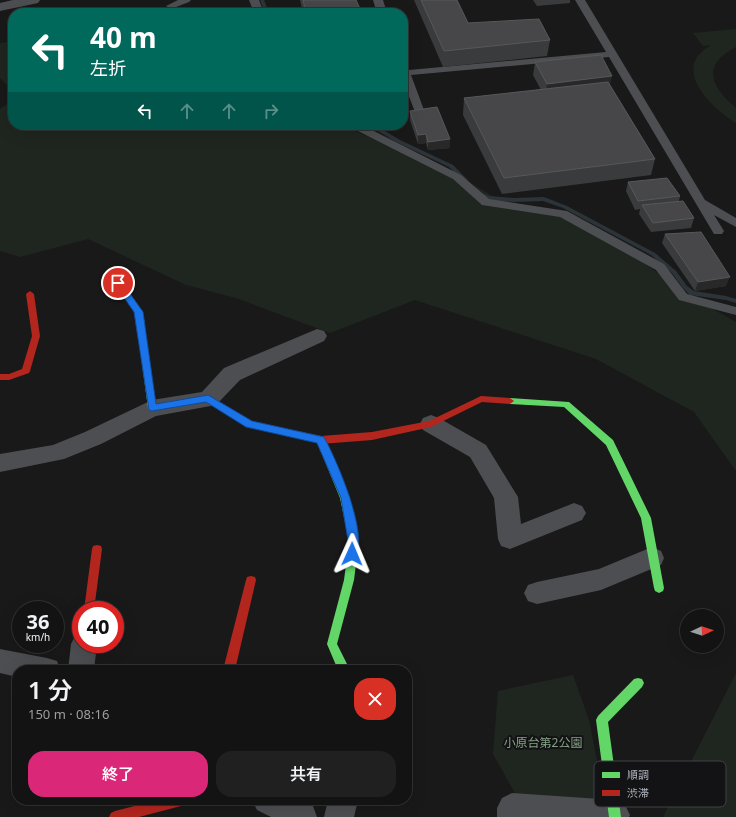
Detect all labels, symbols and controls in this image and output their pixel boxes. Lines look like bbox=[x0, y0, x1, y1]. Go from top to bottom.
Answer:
text: 40 m bbox=[90, 18, 157, 56]
icon: left bbox=[24, 24, 76, 76]
text: 左折 bbox=[90, 56, 126, 80]
icon: left bbox=[134, 100, 156, 122]
icon: ahead bbox=[176, 100, 198, 122]
icon: ahead bbox=[218, 100, 240, 122]
icon: right bbox=[260, 100, 282, 122]
pin bbox=[101, 266, 135, 300]
icon: arrive bbox=[107, 272, 129, 294]
position arrow bbox=[331, 533, 373, 575]
speed limit sign: 40 bbox=[72, 601, 124, 653]
text: 36 bbox=[27, 608, 49, 635]
north arrow bbox=[680, 609, 724, 653]
map controls bbox=[680, 609, 724, 653]
text: km/h bbox=[26, 630, 50, 644]
text: 1 分 bbox=[28, 673, 72, 706]
button: close bbox=[354, 678, 396, 720]
text: 150 m · 08:16 bbox=[28, 705, 109, 723]
park label: 小原台第2公園 bbox=[504, 734, 582, 751]
button: 終了 bbox=[28, 751, 208, 797]
button: 共有 bbox=[216, 751, 396, 797]
legend bbox=[594, 761, 726, 807]
text: 順調 bbox=[627, 767, 649, 782]
text: 渋滞 bbox=[627, 785, 649, 800]

